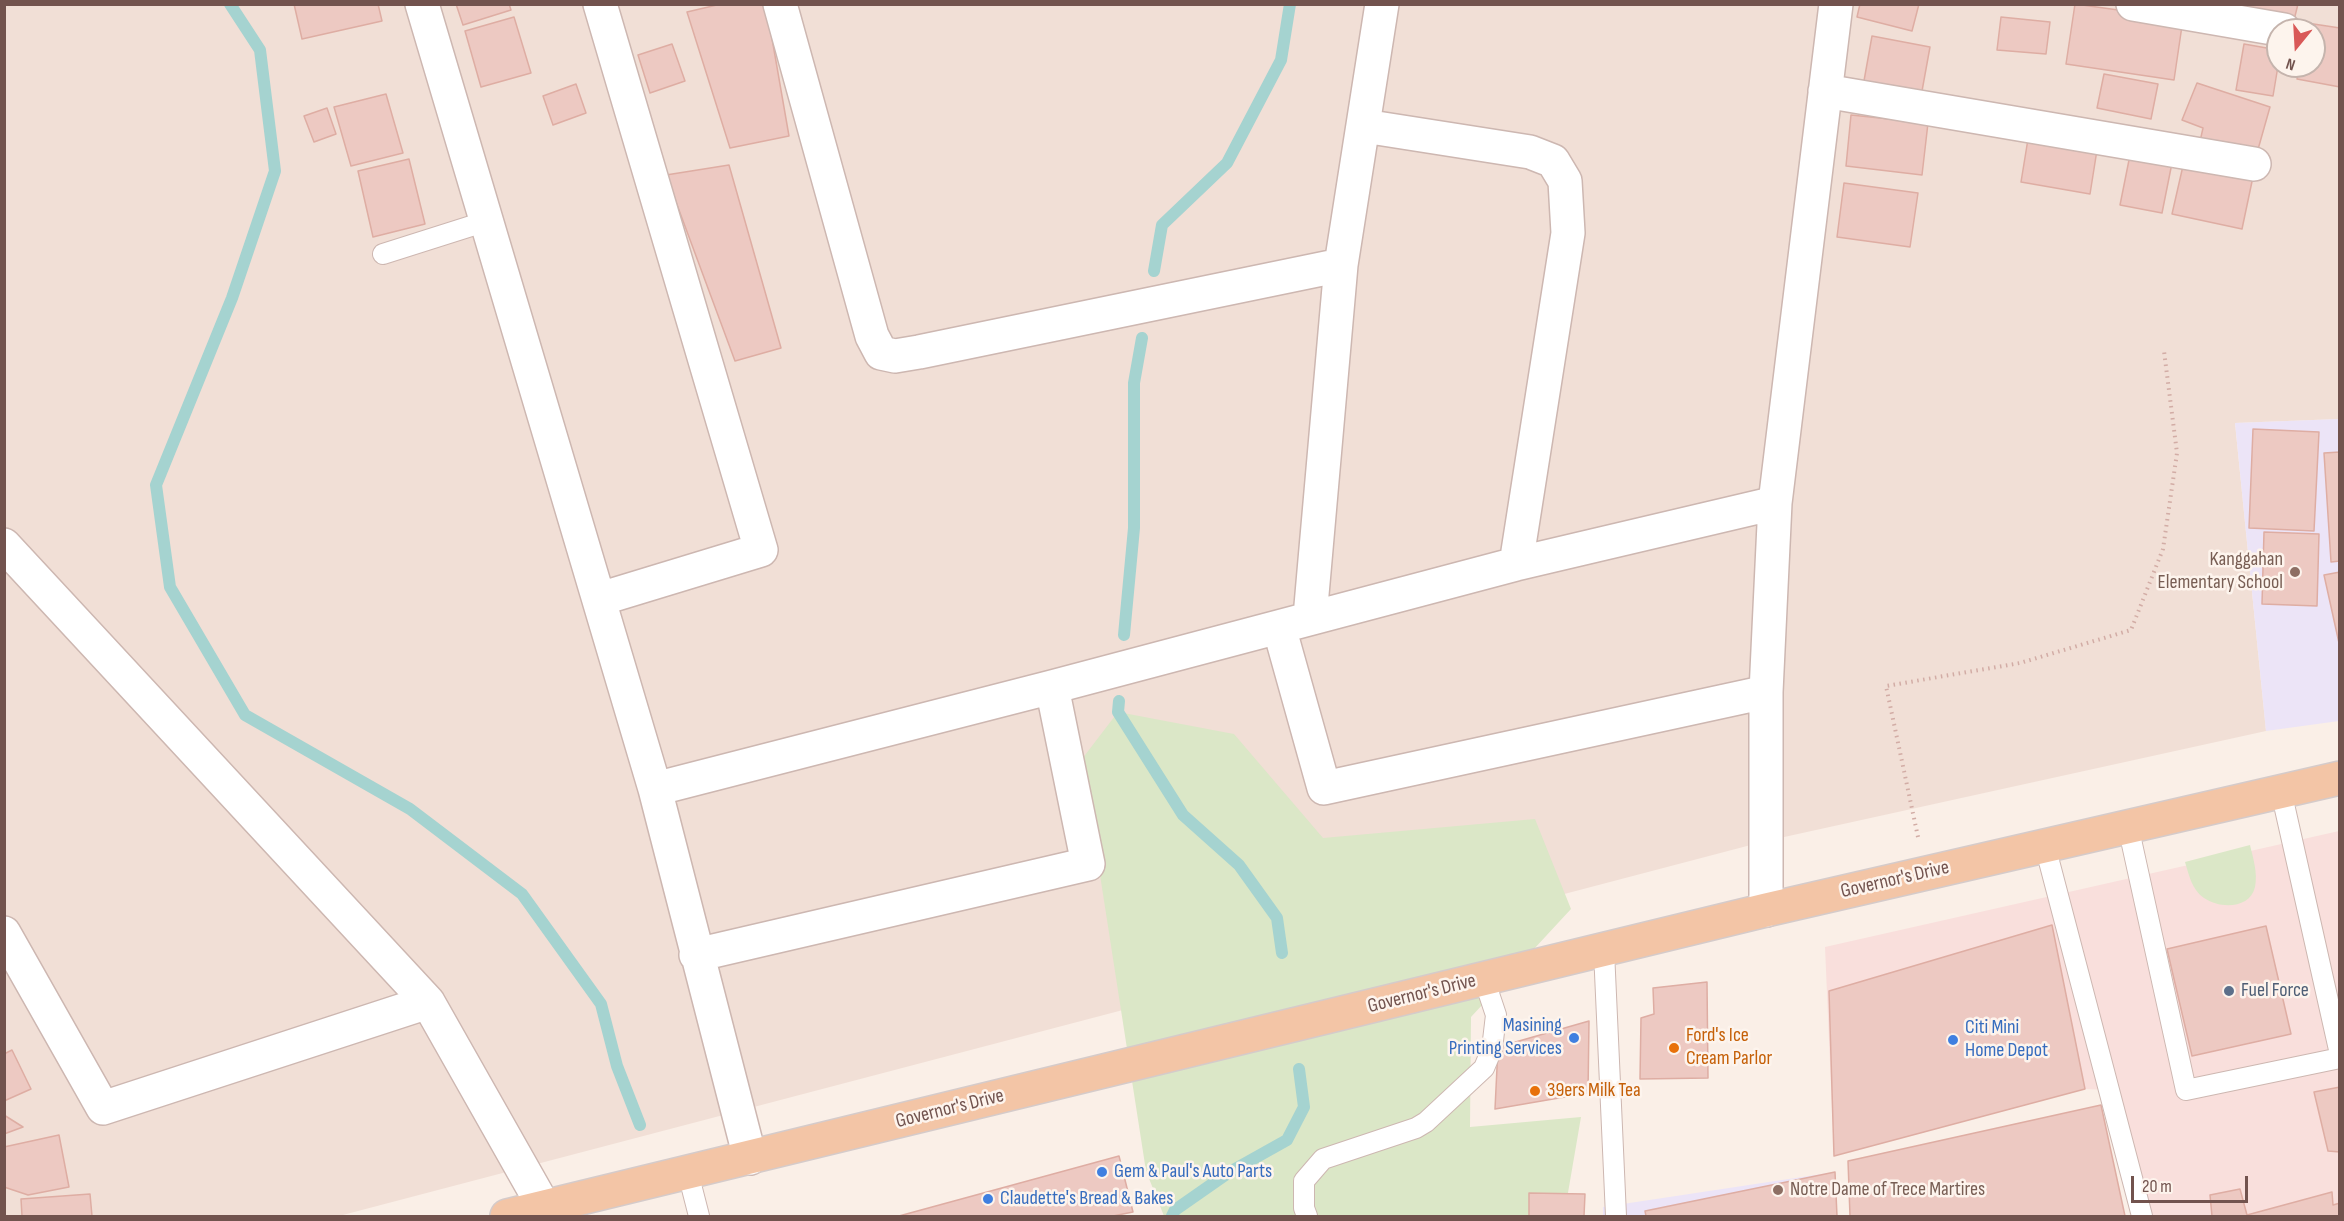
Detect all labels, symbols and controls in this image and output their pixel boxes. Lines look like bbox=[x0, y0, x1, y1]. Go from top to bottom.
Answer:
north arrow bbox=[2266, 18, 2326, 78]
text: N bbox=[2284, 53, 2298, 74]
place label: Kanggahan Elementary School bbox=[2157, 548, 2283, 595]
marker: Kanggahan Elementary School bbox=[2288, 565, 2302, 579]
street label: Governor's Drive bbox=[1838, 856, 1952, 904]
street label: Governor's Drive bbox=[1365, 969, 1479, 1019]
place label: Fuel Force bbox=[2241, 979, 2309, 1003]
marker: Fuel Force bbox=[2222, 984, 2236, 998]
place label: Masining Printing Services bbox=[1449, 1014, 1562, 1061]
place label: Citi Mini Home Depot bbox=[1965, 1016, 2048, 1063]
place label: Ford's Ice Cream Parlor bbox=[1686, 1024, 1772, 1071]
marker: Masining Printing Services bbox=[1567, 1031, 1581, 1045]
marker: Citi Mini Home Depot bbox=[1946, 1033, 1960, 1047]
marker: Ford's Ice Cream Parlor bbox=[1667, 1041, 1681, 1055]
place label: 39ers Milk Tea bbox=[1547, 1079, 1641, 1103]
street label: Governor's Drive bbox=[893, 1084, 1007, 1134]
marker: 39ers Milk Tea bbox=[1528, 1084, 1542, 1098]
place label: Gem & Paul's Auto Parts bbox=[1114, 1160, 1272, 1184]
scale bar bbox=[2134, 1164, 2251, 1202]
marker: Gem & Paul's Auto Parts bbox=[1095, 1165, 1109, 1179]
text: 20 m bbox=[2142, 1176, 2172, 1197]
place label: Notre Dame of Trece Martires bbox=[1790, 1178, 1985, 1202]
marker: Notre Dame of Trece Martires bbox=[1771, 1183, 1785, 1197]
place label: Claudette's Bread & Bakes bbox=[1000, 1187, 1173, 1211]
marker: Claudette's Bread & Bakes bbox=[981, 1192, 995, 1206]

